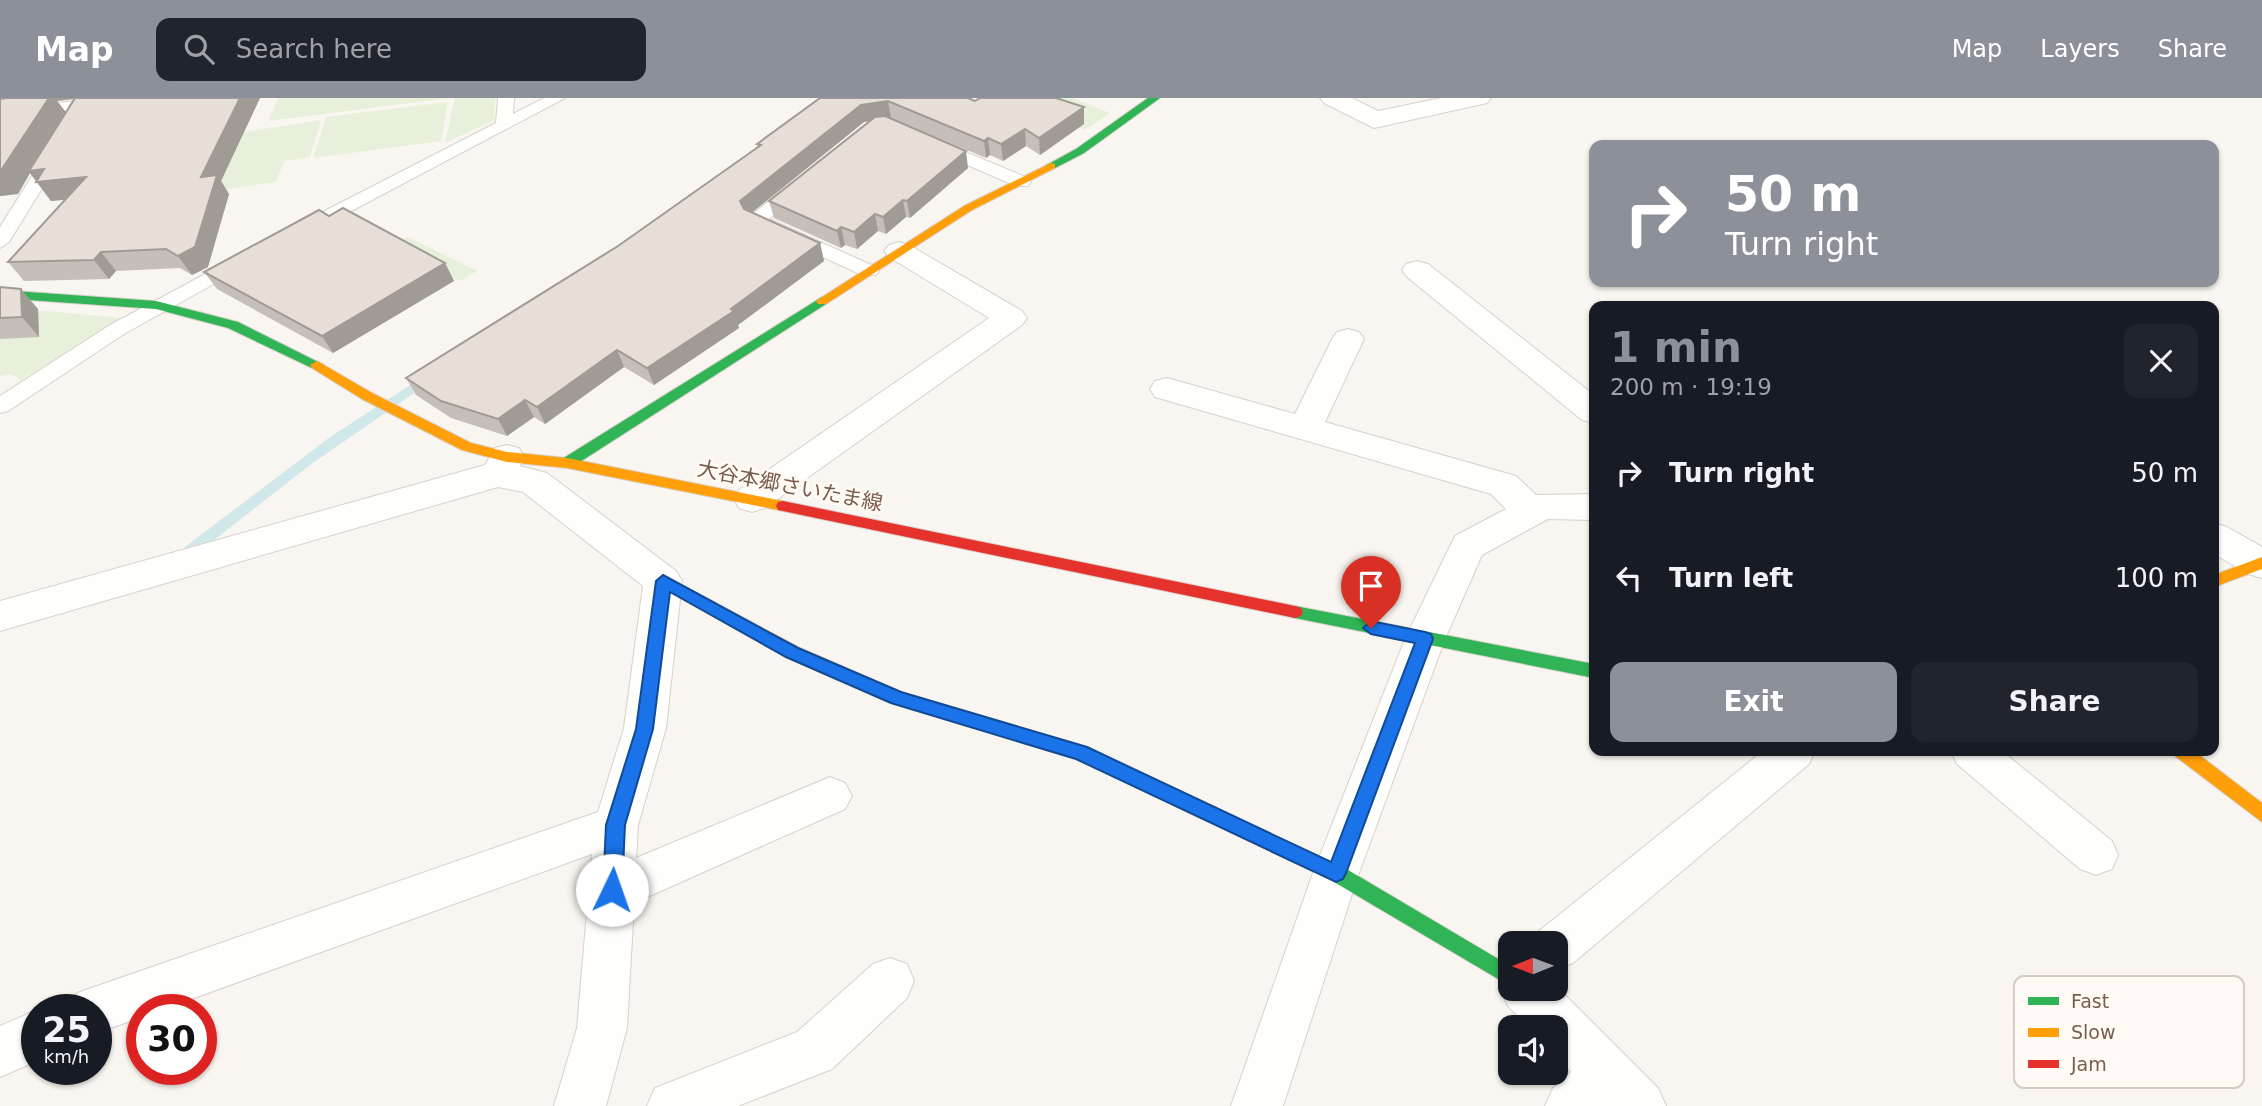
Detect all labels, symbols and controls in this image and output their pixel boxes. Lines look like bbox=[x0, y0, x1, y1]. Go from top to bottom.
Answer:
search box bbox=[156, 18, 646, 81]
text: Map bbox=[35, 30, 114, 69]
icon: search bbox=[180, 30, 218, 68]
text: Search here bbox=[236, 34, 392, 64]
text: Map bbox=[1952, 35, 2002, 63]
text: Layers bbox=[2040, 35, 2120, 63]
text: Share bbox=[2158, 35, 2227, 63]
text: 50 m bbox=[1725, 166, 1861, 223]
icon: right bbox=[1610, 168, 1701, 259]
text: Turn right bbox=[1725, 225, 1878, 263]
text: 1 min bbox=[1610, 323, 1742, 372]
button: close bbox=[2124, 324, 2198, 398]
text: 200 m · 19:19 bbox=[1610, 374, 1772, 400]
icon: right bbox=[1610, 454, 1648, 492]
street label: 大谷本郷さいたま線 bbox=[695, 456, 885, 516]
text: Turn right bbox=[1669, 458, 1814, 488]
text: 50 m bbox=[2131, 458, 2198, 488]
pin bbox=[1341, 556, 1401, 628]
icon: left bbox=[1610, 559, 1648, 597]
text: Turn left bbox=[1669, 563, 1793, 593]
text: 100 m bbox=[2115, 563, 2198, 593]
icon: arrive bbox=[1352, 567, 1390, 605]
button: Exit bbox=[1610, 662, 1897, 742]
button: Share bbox=[1911, 662, 2198, 742]
position arrow bbox=[575, 853, 649, 927]
north arrow bbox=[1498, 931, 1568, 1001]
map controls bbox=[1498, 931, 1568, 1085]
legend bbox=[2014, 976, 2244, 1088]
text: Fast bbox=[2071, 990, 2109, 1012]
speed limit sign: 30 bbox=[126, 994, 217, 1085]
text: 25 bbox=[42, 1010, 91, 1050]
button: sound bbox=[1498, 1015, 1568, 1085]
text: Slow bbox=[2071, 1021, 2116, 1043]
text: km/h bbox=[44, 1046, 89, 1067]
text: Jam bbox=[2070, 1053, 2107, 1075]

